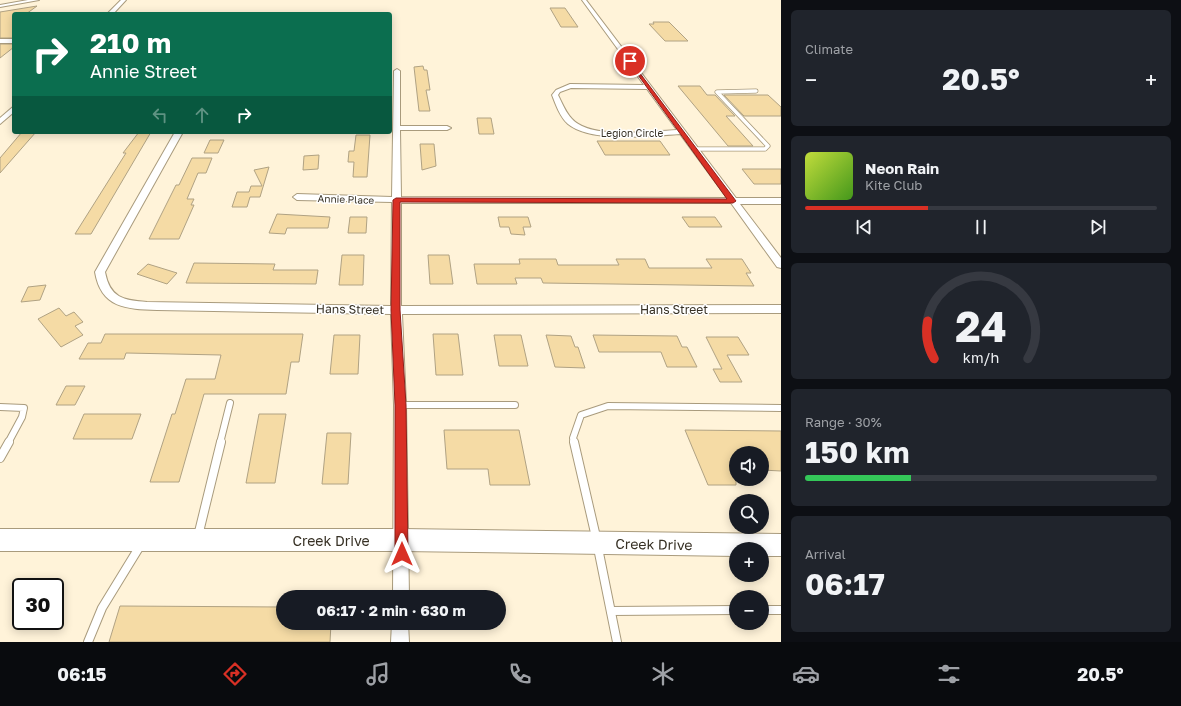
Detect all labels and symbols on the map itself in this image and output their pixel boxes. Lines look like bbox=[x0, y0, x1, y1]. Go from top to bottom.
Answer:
pin bbox=[613, 44, 647, 78]
street label: Legion Circle bbox=[601, 127, 663, 139]
street label: Annie Place bbox=[317, 192, 375, 206]
street label: Hans Street bbox=[316, 301, 384, 317]
street label: Hans Street bbox=[640, 302, 708, 317]
street label: Creek Drive bbox=[292, 532, 370, 549]
position arrow bbox=[381, 533, 423, 575]
street label: Creek Drive bbox=[615, 535, 693, 553]
speed limit sign: 30 bbox=[12, 578, 64, 630]

